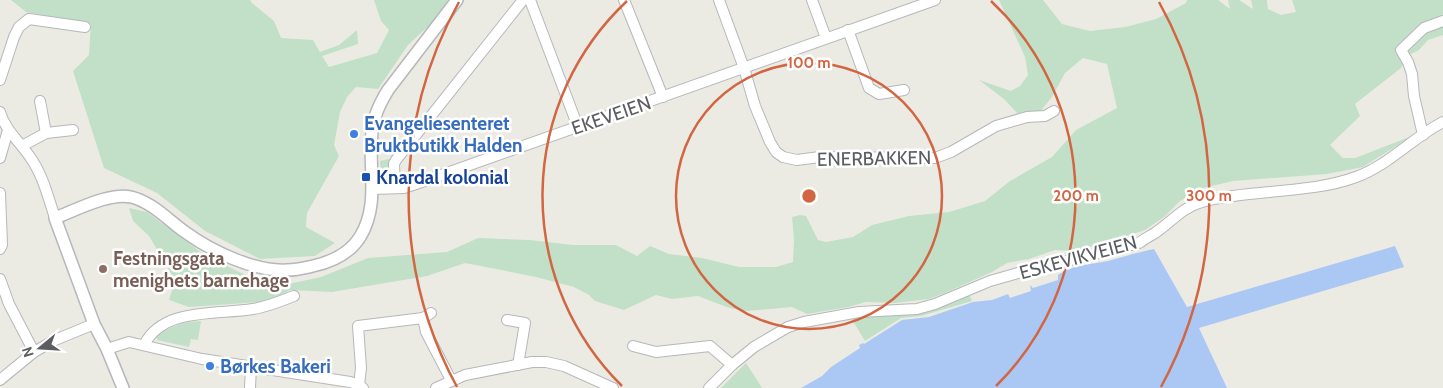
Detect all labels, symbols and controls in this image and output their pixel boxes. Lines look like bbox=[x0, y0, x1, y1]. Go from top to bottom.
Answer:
text: 100 m bbox=[787, 54, 831, 72]
street label: EKEVEIEN bbox=[568, 91, 654, 140]
place label: Evangeliesenteret Bruktbutikk Halden bbox=[364, 112, 523, 157]
marker: Evangeliesenteret Bruktbutikk Halden bbox=[348, 128, 360, 140]
street label: ENERBAKKEN bbox=[817, 146, 931, 171]
place label: Knardal kolonial bbox=[376, 166, 508, 189]
marker: Knardal kolonial bbox=[360, 171, 372, 183]
centre of rings bbox=[800, 187, 818, 205]
text: 200 m bbox=[1053, 187, 1099, 205]
text: 300 m bbox=[1186, 187, 1232, 205]
street label: ESKEVIKVEIEN bbox=[1017, 231, 1140, 284]
place label: Festningsgata menighets barnehage bbox=[113, 247, 289, 292]
marker: Festningsgata menighets barnehage bbox=[97, 263, 109, 275]
north arrow bbox=[15, 323, 65, 373]
text: N bbox=[18, 345, 38, 360]
place label: Børkes Bakeri bbox=[220, 355, 331, 378]
marker: Børkes Bakeri bbox=[204, 360, 216, 372]

